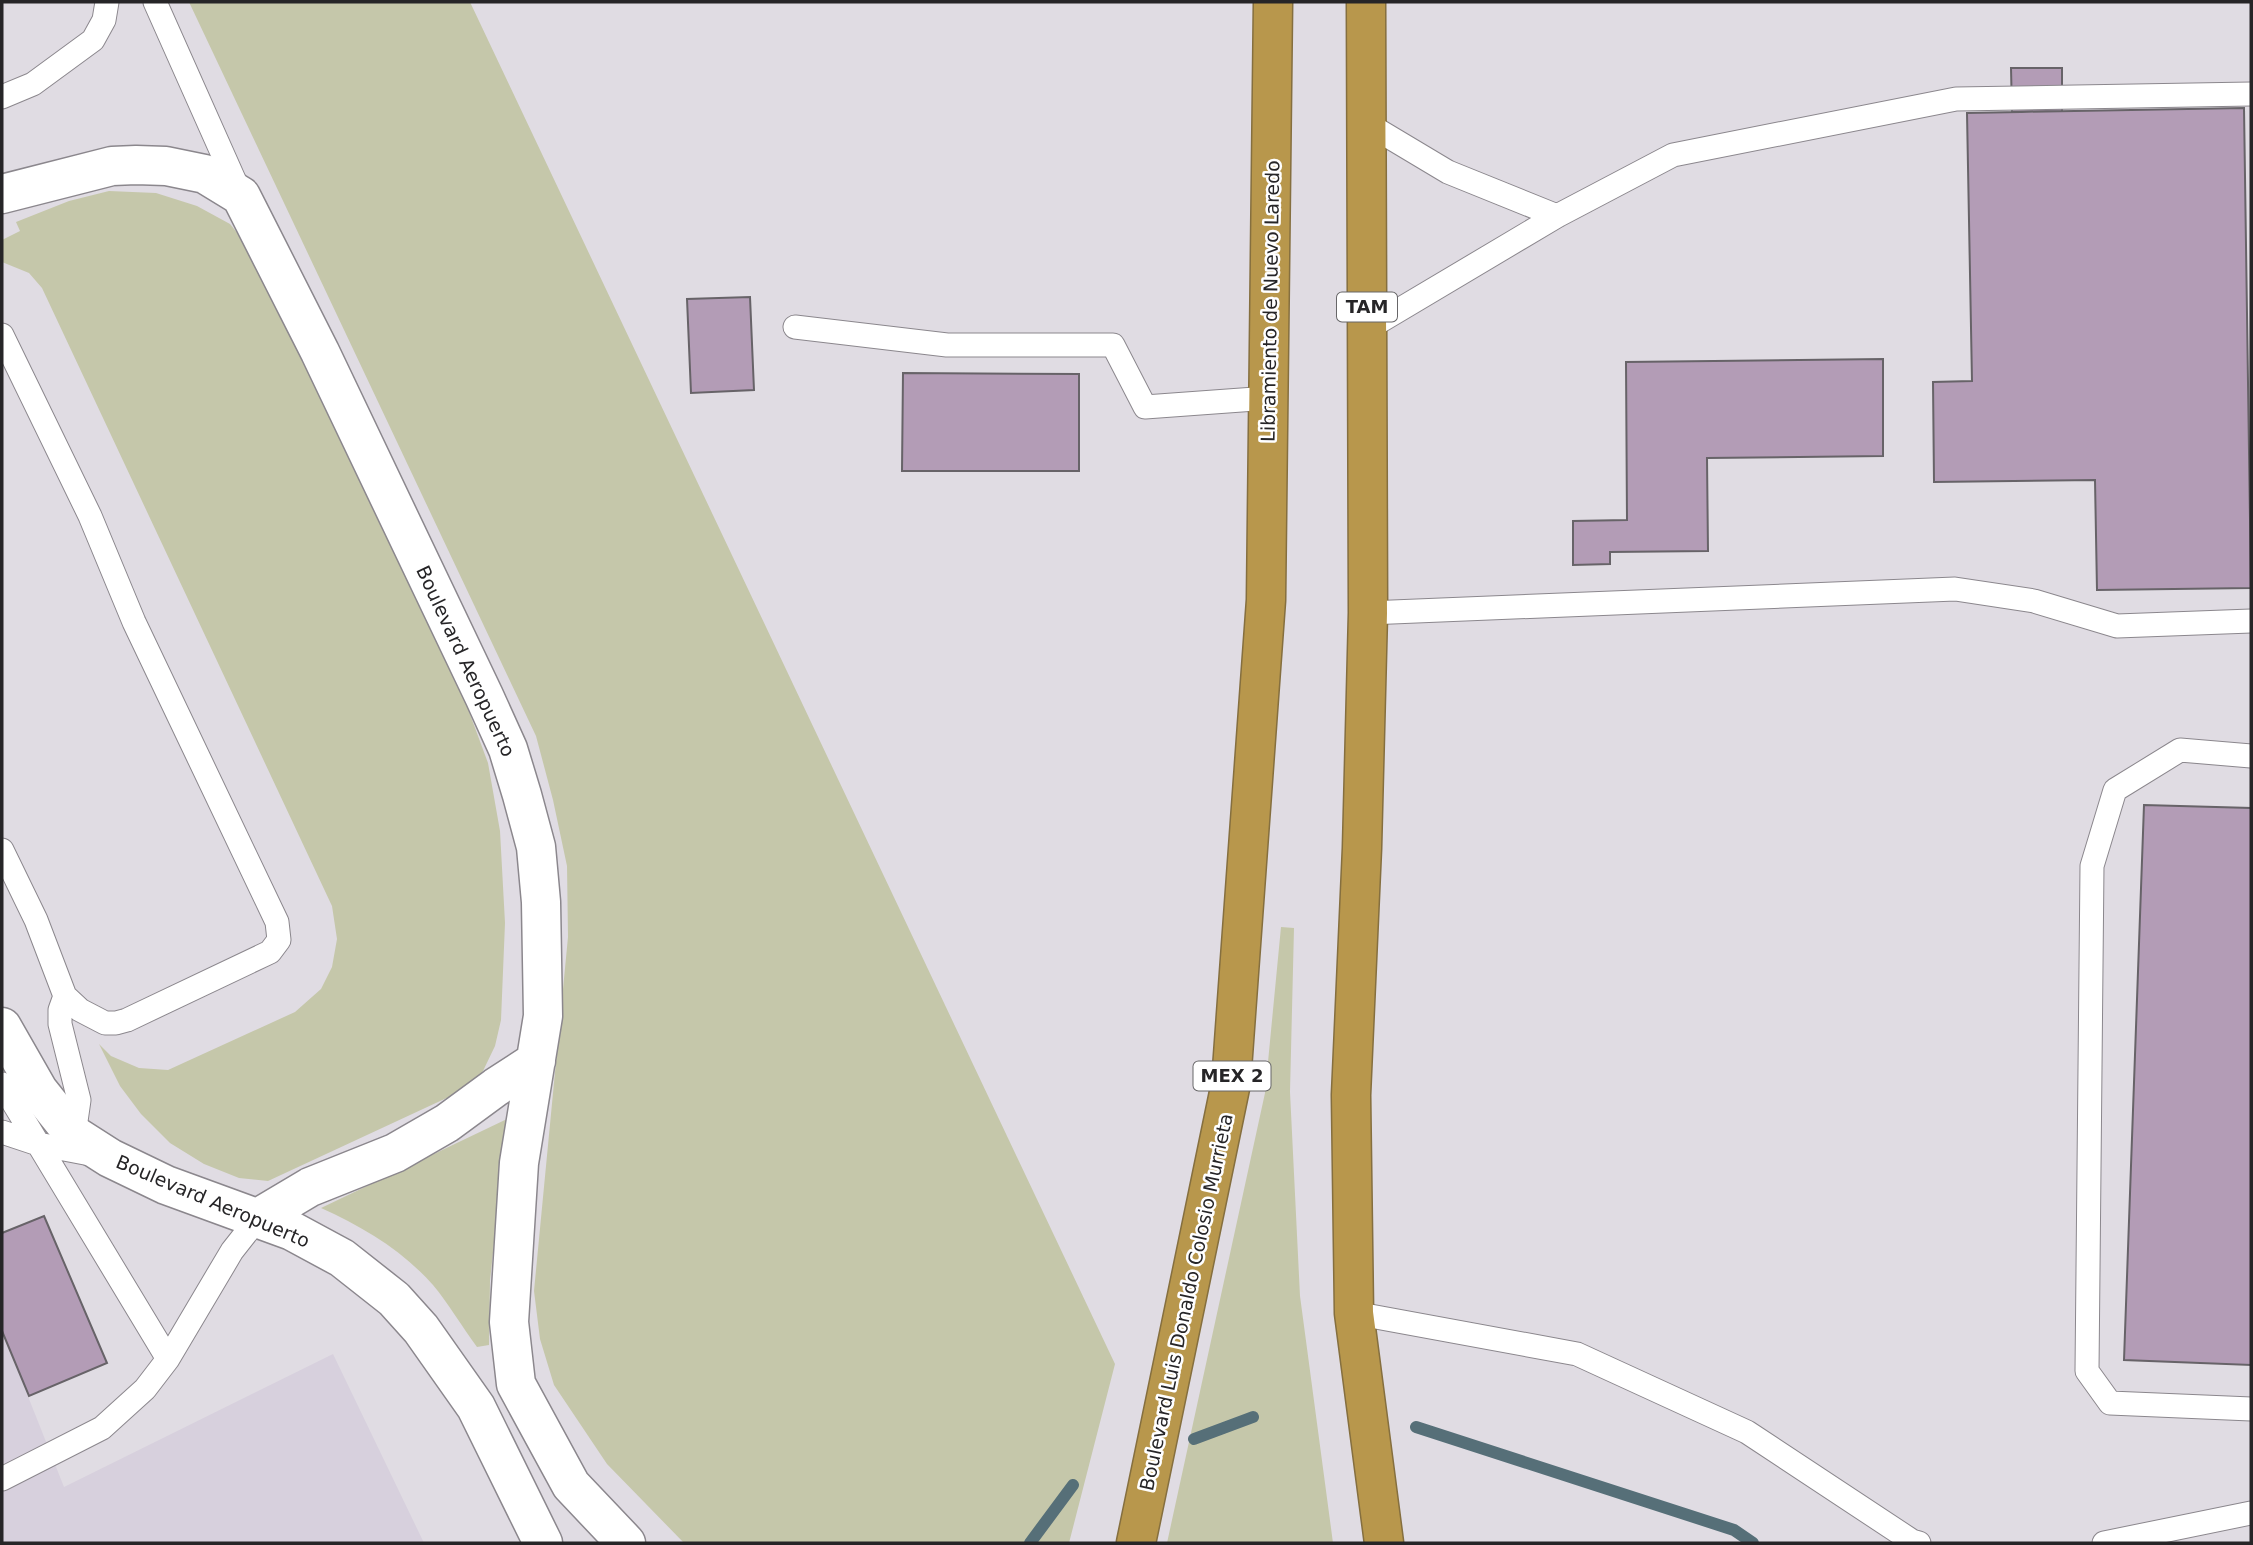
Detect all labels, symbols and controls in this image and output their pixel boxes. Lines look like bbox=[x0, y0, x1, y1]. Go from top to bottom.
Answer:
street label: Libramiento de Nuevo Laredo bbox=[1257, 160, 1283, 442]
road number: TAM bbox=[1337, 292, 1397, 321]
street label: Boulevard Aeropuerto bbox=[412, 562, 520, 760]
road number: MEX 2 bbox=[1194, 1062, 1270, 1091]
street label: Boulevard Luis Donaldo Colosio Murrieta bbox=[1135, 1111, 1237, 1493]
street label: Boulevard Aeropuerto bbox=[113, 1150, 313, 1252]

